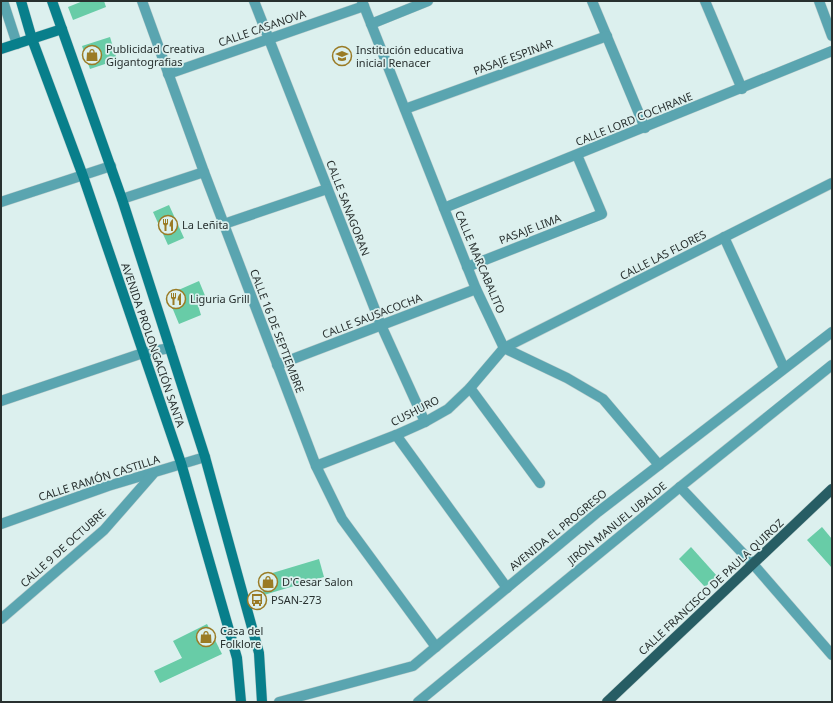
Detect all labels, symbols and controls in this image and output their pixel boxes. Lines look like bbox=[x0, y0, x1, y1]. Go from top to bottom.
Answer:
street label: CALLE CASANOVA bbox=[216, 5, 308, 50]
street label: PASAJE ESPINAR bbox=[471, 35, 555, 78]
place label: Publicidad Creativa Gigantografias bbox=[106, 41, 205, 69]
place label: Institución educativa inicial Renacer bbox=[356, 42, 464, 70]
shop icon: Publicidad Creativa Gigantografias bbox=[81, 44, 103, 66]
school or university icon: Institución educativa inicial Renacer bbox=[331, 45, 353, 67]
street label: CALLE LORD COCHRANE bbox=[573, 88, 695, 149]
street label: CALLE SANAGORAN bbox=[323, 158, 374, 258]
street label: CALLE MARCABALITO bbox=[452, 208, 509, 316]
street label: PASAJE LIMA bbox=[497, 209, 564, 247]
restaurant icon: La Leñita bbox=[157, 214, 179, 236]
place label: La Leñita bbox=[182, 217, 229, 232]
street label: CALLE LAS FLORES bbox=[617, 226, 709, 283]
street label: AVENIDA PROLONGACIÓN SANTA bbox=[118, 261, 189, 430]
street label: CALLE 16 DE SEPTIEMBRE bbox=[247, 267, 308, 395]
restaurant icon: Liguria Grill bbox=[165, 288, 187, 310]
street label: CALLE SAUSACOCHA bbox=[320, 289, 425, 342]
place label: Liguria Grill bbox=[190, 291, 250, 306]
street label: CUSHURO bbox=[388, 392, 442, 429]
street label: CALLE RAMÓN CASTILLA bbox=[36, 451, 162, 504]
street label: JIRÓN MANUEL UBALDE bbox=[563, 478, 669, 568]
street label: AVENIDA EL PROGRESO bbox=[506, 486, 610, 574]
street label: CALLE 9 DE OCTUBRE bbox=[17, 505, 109, 590]
street label: CALLE FRANCISCO DE PAULA QUIROZ bbox=[635, 515, 786, 658]
shop icon: D'Cesar Salon bbox=[257, 571, 279, 593]
place label: D'Cesar Salon bbox=[282, 574, 353, 589]
bus stop icon: PSAN-273 bbox=[246, 589, 268, 611]
place label: PSAN-273 bbox=[271, 592, 322, 607]
place label: Casa del Folklore bbox=[220, 623, 263, 651]
shop icon: Casa del Folklore bbox=[195, 626, 217, 648]

